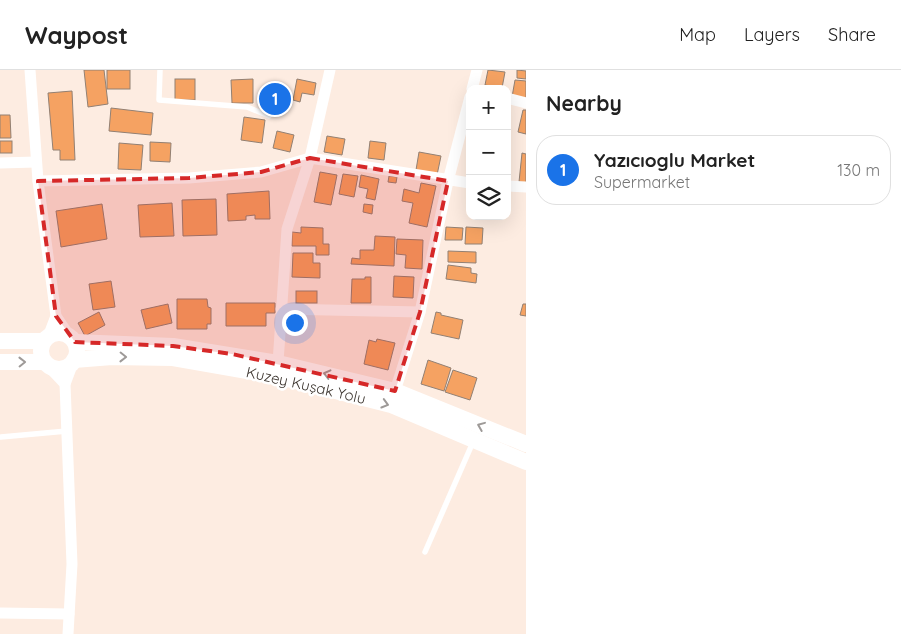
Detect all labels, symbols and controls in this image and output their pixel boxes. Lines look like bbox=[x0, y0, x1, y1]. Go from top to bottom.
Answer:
text: Waypost bbox=[25, 20, 128, 50]
text: Map bbox=[679, 23, 716, 46]
text: Layers bbox=[744, 23, 800, 46]
text: Share bbox=[828, 23, 876, 46]
pin: 1 bbox=[259, 80, 291, 118]
map controls bbox=[466, 85, 511, 220]
button: + bbox=[466, 85, 511, 130]
text: Nearby bbox=[546, 90, 622, 116]
button: − bbox=[466, 130, 511, 175]
text: Yazıcıoglu Market bbox=[594, 148, 755, 172]
text: 1 bbox=[560, 160, 566, 180]
text: 130 m bbox=[837, 160, 880, 180]
text: Supermarket bbox=[594, 172, 690, 192]
button: layers bbox=[466, 175, 511, 220]
your location bbox=[282, 310, 308, 336]
one-way arrow bbox=[120, 352, 127, 362]
one-way arrow bbox=[18, 357, 26, 367]
street label: Kuzey Kuşak Yolu bbox=[244, 362, 368, 408]
one-way arrow bbox=[324, 370, 332, 380]
one-way arrow bbox=[381, 398, 389, 408]
one-way arrow bbox=[477, 422, 486, 432]

